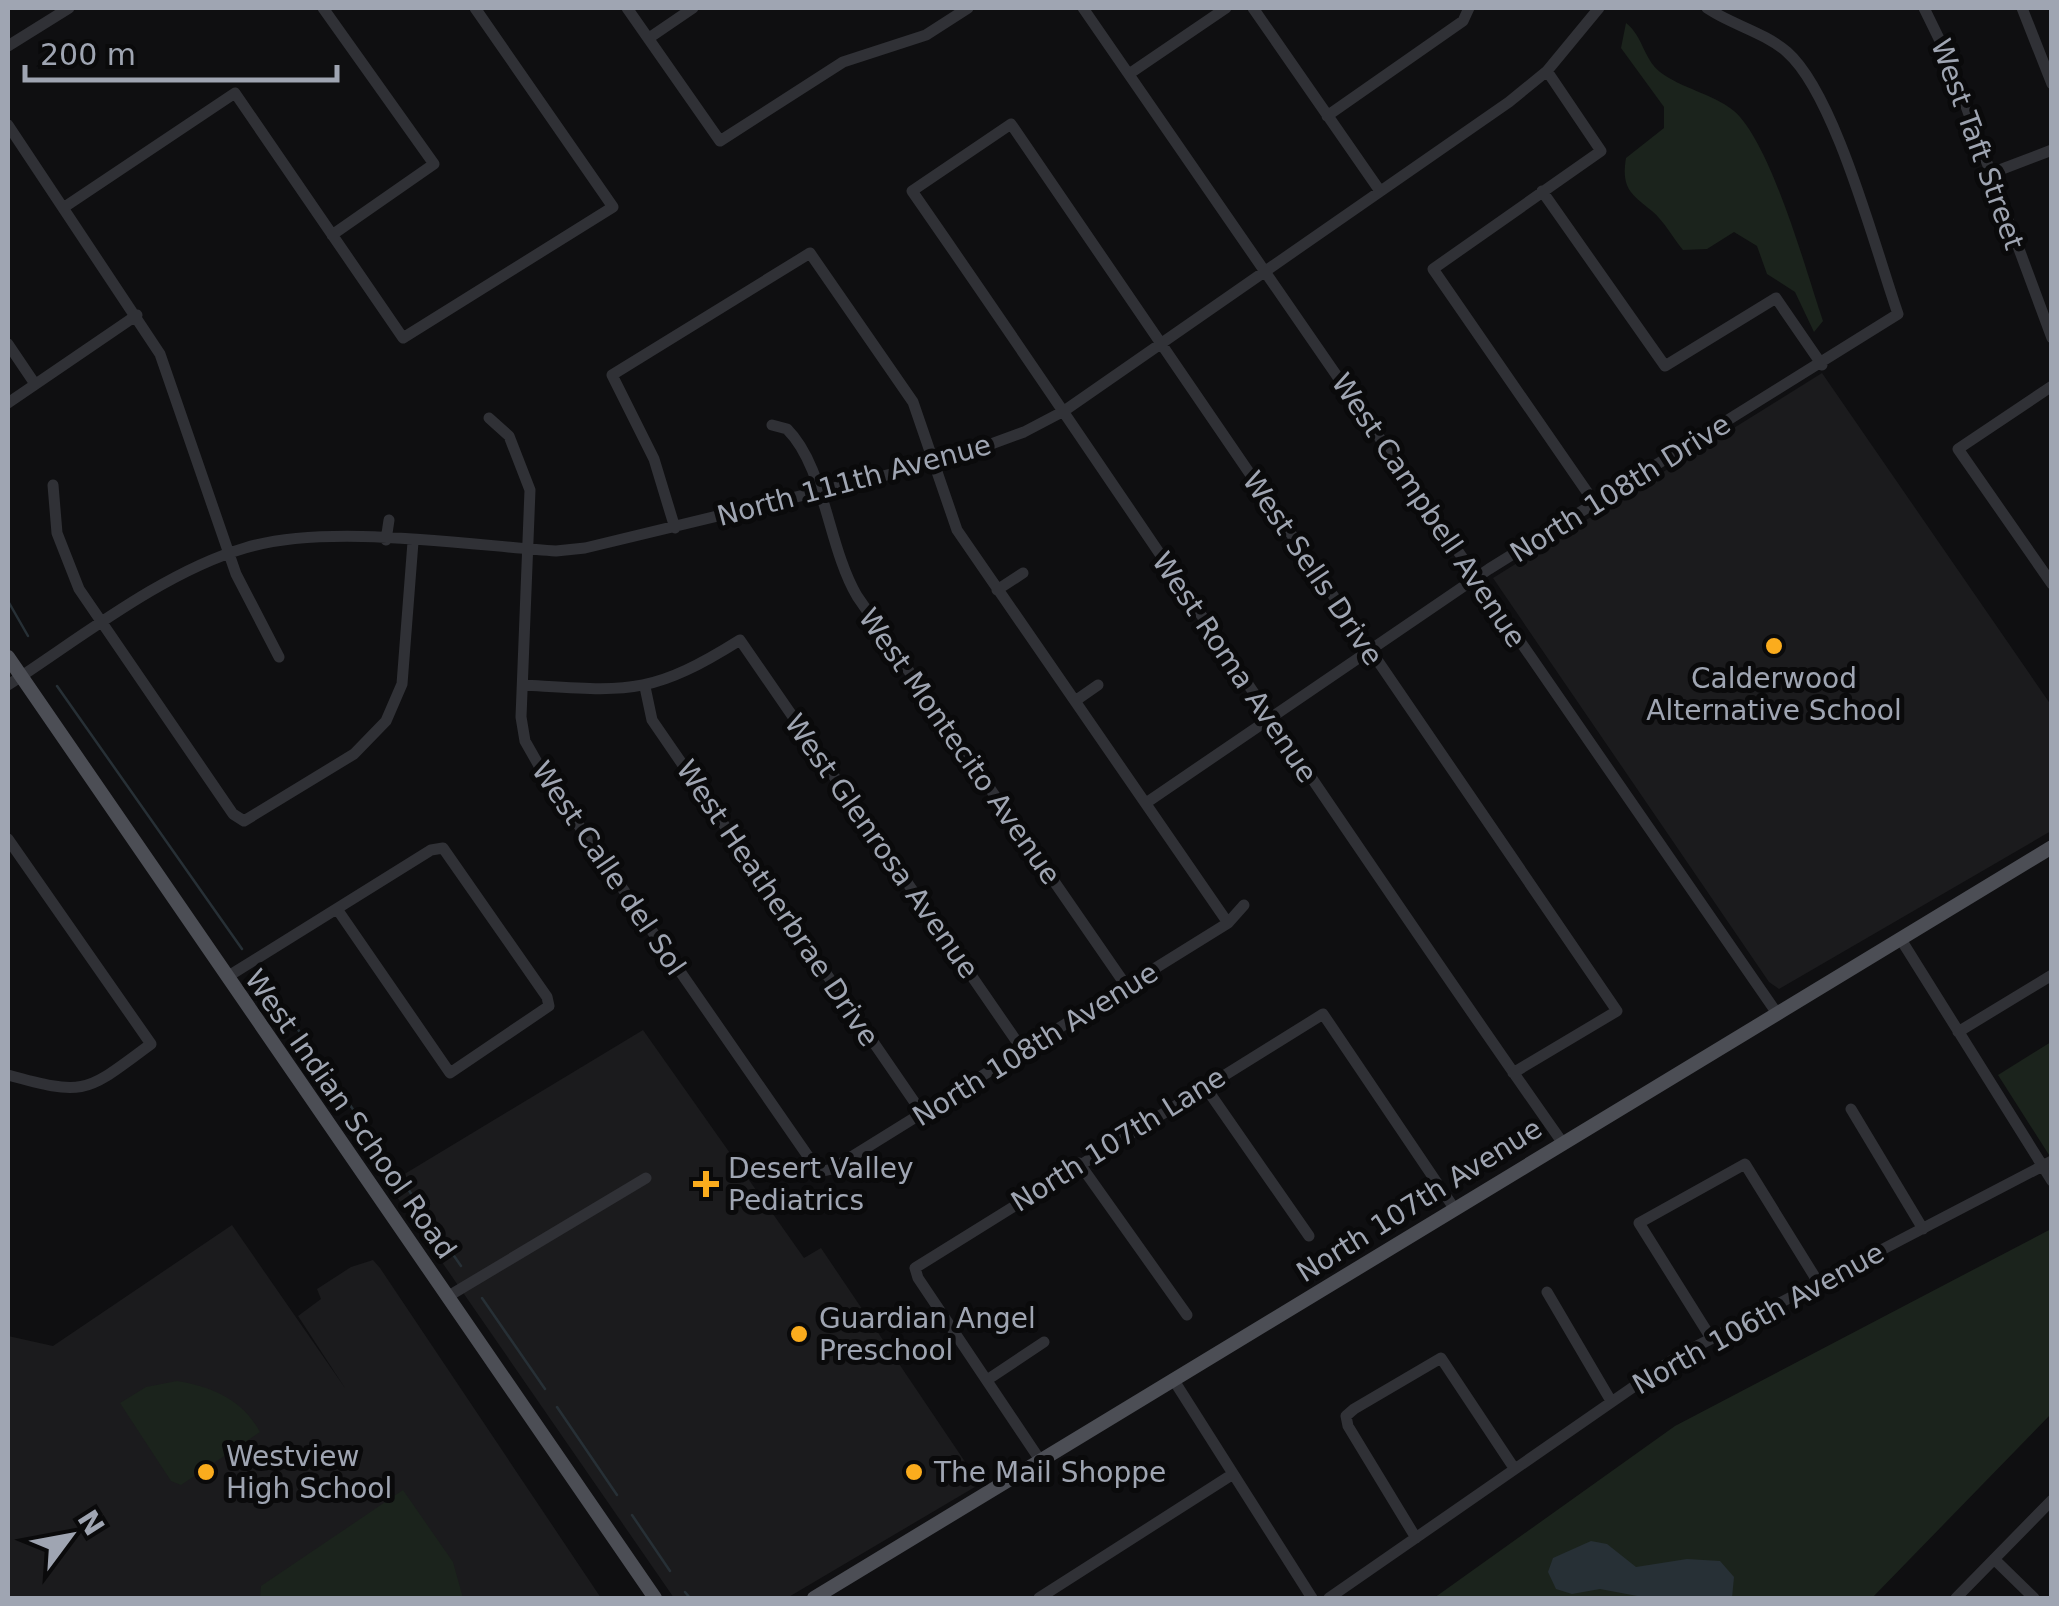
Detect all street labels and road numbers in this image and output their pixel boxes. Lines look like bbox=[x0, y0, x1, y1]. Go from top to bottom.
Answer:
street label: West Taft Street bbox=[1924, 34, 2031, 254]
street label: West Campbell Avenue bbox=[1325, 367, 1533, 653]
street label: North 108th Drive bbox=[1504, 407, 1736, 569]
street label: North 111th Avenue bbox=[714, 428, 995, 533]
street label: West Sells Drive bbox=[1236, 465, 1390, 671]
street label: West Roma Avenue bbox=[1145, 546, 1324, 789]
street label: West Montecito Avenue bbox=[852, 602, 1068, 891]
street label: West Glenrosa Avenue bbox=[778, 708, 985, 985]
street label: West Heatherbrae Drive bbox=[669, 754, 886, 1053]
street label: West Calle del Sol bbox=[525, 755, 692, 981]
street label: North 108th Avenue bbox=[907, 956, 1164, 1133]
street label: West Indian School Road bbox=[238, 963, 463, 1265]
street label: North 107th Lane bbox=[1005, 1060, 1231, 1219]
street label: North 107th Avenue bbox=[1291, 1112, 1548, 1289]
street label: North 106th Avenue bbox=[1627, 1236, 1890, 1401]

